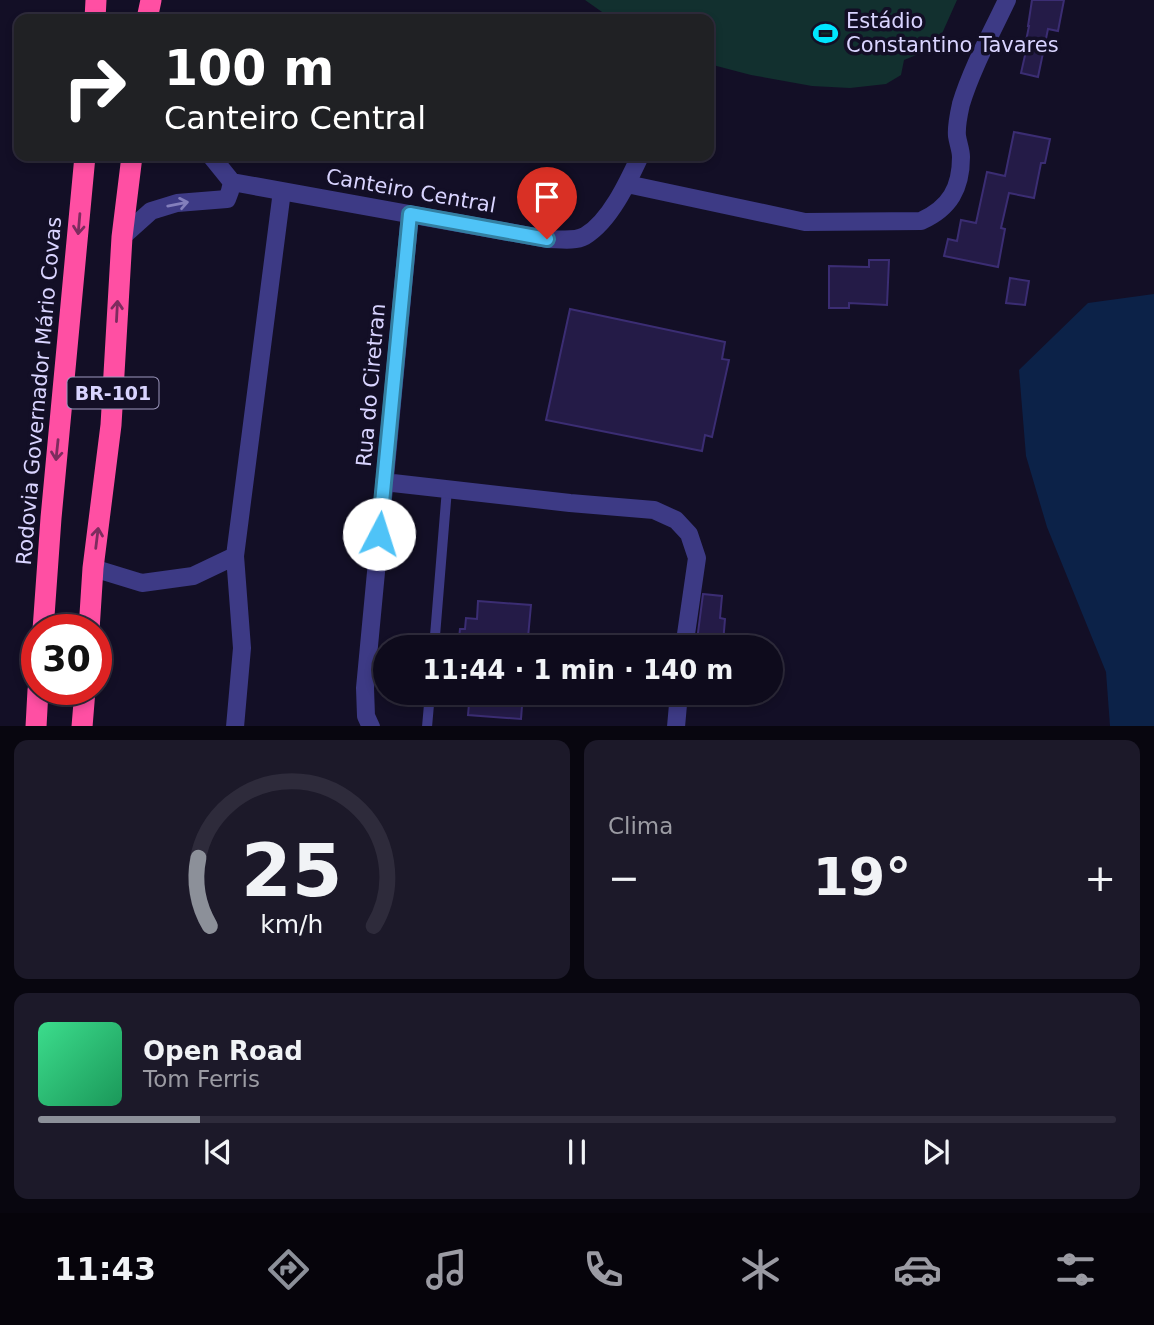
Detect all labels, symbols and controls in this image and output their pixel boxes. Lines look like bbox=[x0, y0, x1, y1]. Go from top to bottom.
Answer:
place label: Estádio Constantino Tavares bbox=[846, 9, 1059, 57]
sports icon: Estádio Constantino Tavares bbox=[812, 19, 840, 47]
text: 100 m bbox=[164, 40, 334, 97]
icon: right bbox=[49, 42, 140, 133]
text: Canteiro Central bbox=[164, 99, 426, 137]
street label: Canteiro Central bbox=[324, 164, 498, 218]
pin bbox=[517, 167, 577, 239]
icon: arrive bbox=[528, 178, 566, 216]
one-way arrow bbox=[166, 197, 189, 210]
one-way arrow bbox=[72, 212, 85, 235]
street label: Rodovia Governador Mário Covas bbox=[12, 216, 66, 566]
one-way arrow bbox=[111, 300, 124, 323]
street label: Rua do Ciretran bbox=[352, 302, 390, 468]
road number: BR-101 bbox=[68, 378, 158, 408]
one-way arrow bbox=[50, 438, 63, 461]
position arrow bbox=[342, 497, 416, 571]
one-way arrow bbox=[90, 527, 103, 549]
speed limit sign: 30 bbox=[21, 614, 112, 705]
text: 11:44 · 1 min · 140 m bbox=[423, 655, 733, 685]
text: Clima bbox=[608, 813, 673, 839]
text: 25 bbox=[241, 828, 343, 913]
text: 19° bbox=[813, 847, 911, 907]
text: − bbox=[608, 856, 640, 900]
text: + bbox=[1084, 856, 1116, 900]
text: km/h bbox=[260, 909, 324, 938]
text: Open Road bbox=[143, 1036, 303, 1066]
text: Tom Ferris bbox=[143, 1066, 260, 1092]
icon: previous bbox=[199, 1133, 237, 1171]
icon: pause bbox=[558, 1133, 596, 1171]
icon: next bbox=[917, 1133, 955, 1171]
icon: directions bbox=[264, 1245, 313, 1294]
icon: music bbox=[422, 1245, 471, 1294]
icon: phone bbox=[579, 1245, 628, 1294]
icon: climate bbox=[736, 1245, 785, 1294]
icon: car bbox=[893, 1245, 942, 1294]
icon: filters bbox=[1051, 1245, 1100, 1294]
text: 11:43 bbox=[54, 1250, 156, 1288]

